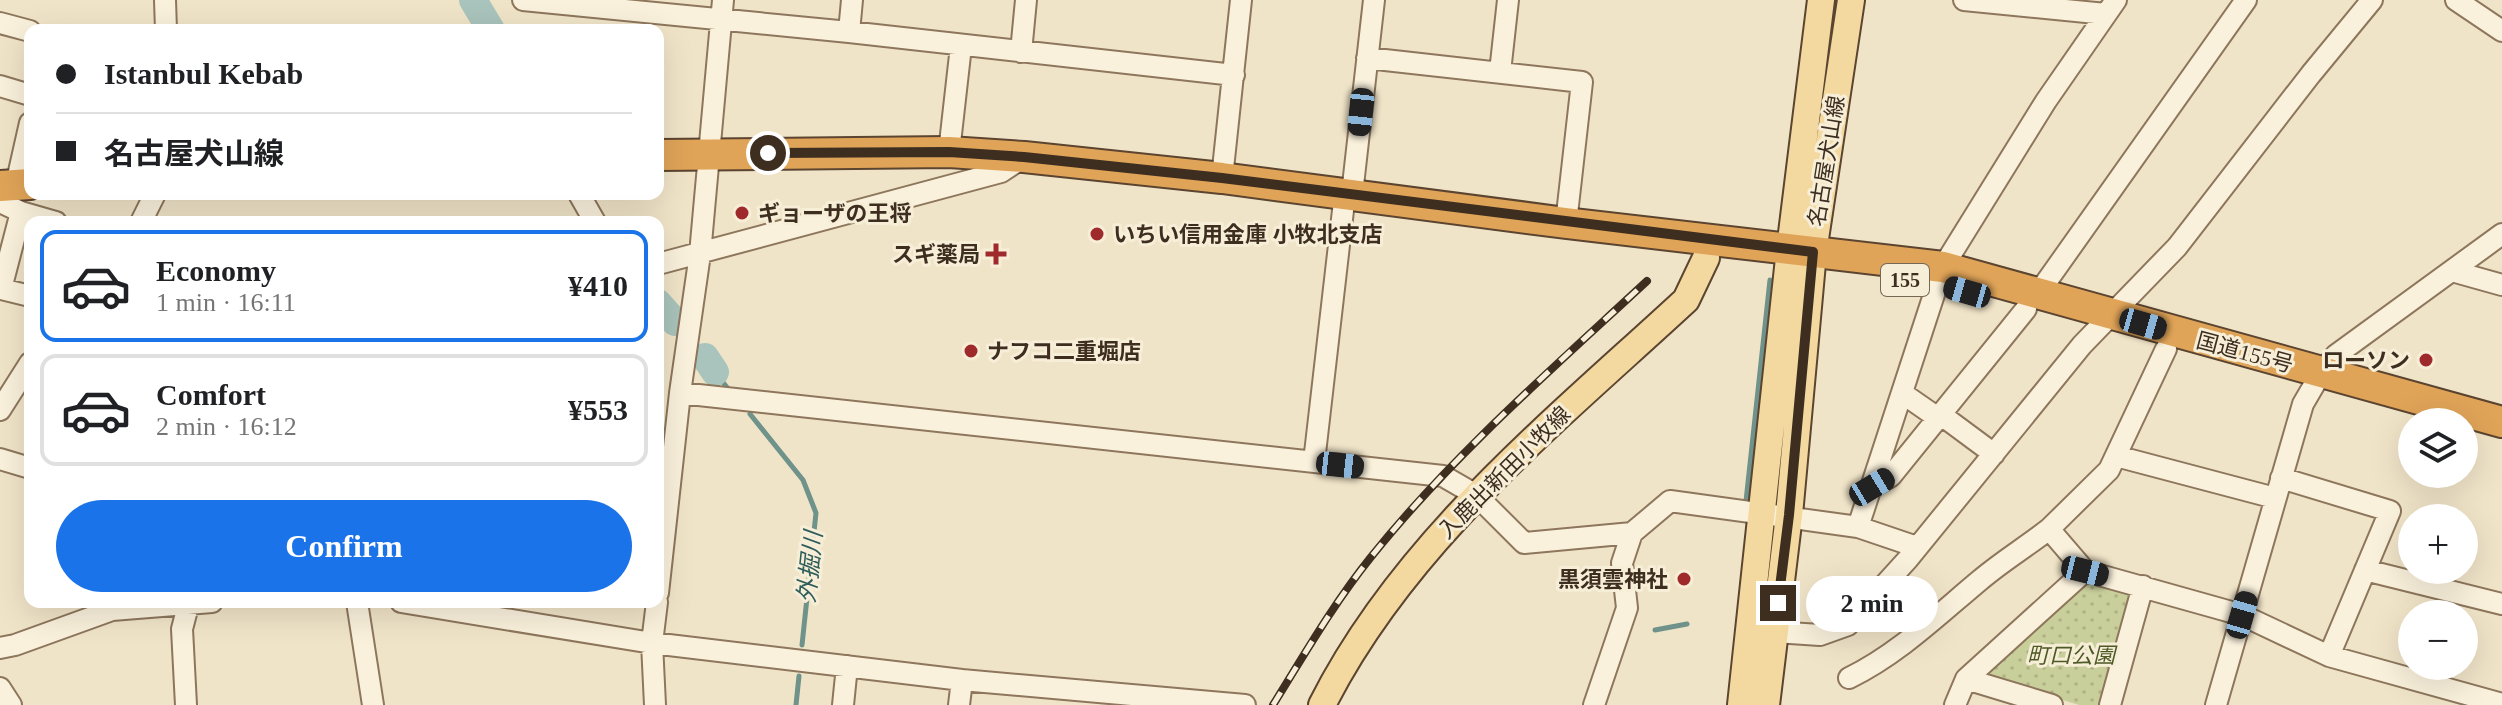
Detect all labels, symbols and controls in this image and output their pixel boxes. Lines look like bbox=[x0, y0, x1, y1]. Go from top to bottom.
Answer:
text: Istanbul Kebab bbox=[104, 57, 303, 90]
car bbox=[1347, 87, 1375, 137]
street label: 名古屋犬山線 bbox=[1804, 94, 1849, 228]
route start bbox=[750, 135, 786, 171]
text: 名古屋犬山線 bbox=[104, 137, 284, 170]
place label: ギョーザの王将 bbox=[758, 201, 912, 226]
marker: ギョーザの王将 bbox=[733, 204, 751, 222]
place label: いちい信用金庫 小牧北支店 bbox=[1113, 222, 1383, 247]
marker: いちい信用金庫 小牧北支店 bbox=[1088, 225, 1106, 243]
place label: スギ薬局 bbox=[892, 242, 980, 267]
marker: スギ薬局 bbox=[987, 245, 1005, 263]
icon: car bbox=[60, 250, 132, 322]
text: Economy bbox=[156, 254, 276, 287]
road number: 155 bbox=[1881, 264, 1929, 296]
text: ¥410 bbox=[568, 269, 628, 302]
car bbox=[1941, 274, 1993, 310]
text: 1 min · 16:11 bbox=[156, 288, 296, 317]
car bbox=[2117, 306, 2169, 342]
street label: 国道155号 bbox=[2194, 328, 2296, 377]
place label: ナフコ二重堀店 bbox=[987, 339, 1141, 364]
marker: ナフコ二重堀店 bbox=[962, 342, 980, 360]
place label: ローソン bbox=[2322, 348, 2410, 373]
marker: ローソン bbox=[2417, 351, 2435, 369]
icon: car bbox=[60, 374, 132, 446]
text: Comfort bbox=[156, 378, 266, 411]
text: ¥553 bbox=[568, 393, 628, 426]
street label: 入鹿出新田小牧線 bbox=[1433, 401, 1575, 543]
map controls bbox=[2398, 408, 2478, 680]
button: layers bbox=[2398, 408, 2478, 488]
text: 2 min · 16:12 bbox=[156, 412, 297, 441]
car bbox=[1315, 451, 1365, 479]
car bbox=[1845, 464, 1899, 510]
button: Confirm bbox=[56, 500, 632, 592]
button: + bbox=[2398, 504, 2478, 584]
water label: 外掘川 bbox=[793, 527, 827, 604]
car bbox=[2059, 554, 2111, 588]
place label: 黒須雲神社 bbox=[1558, 567, 1668, 592]
marker: 黒須雲神社 bbox=[1675, 570, 1693, 588]
callout: 2 min bbox=[1806, 575, 1938, 631]
route end bbox=[1760, 585, 1796, 621]
text: 2 min bbox=[1841, 589, 1903, 618]
car bbox=[2224, 589, 2260, 641]
button: − bbox=[2398, 600, 2478, 680]
park label: 町口公園 bbox=[2027, 643, 2118, 668]

